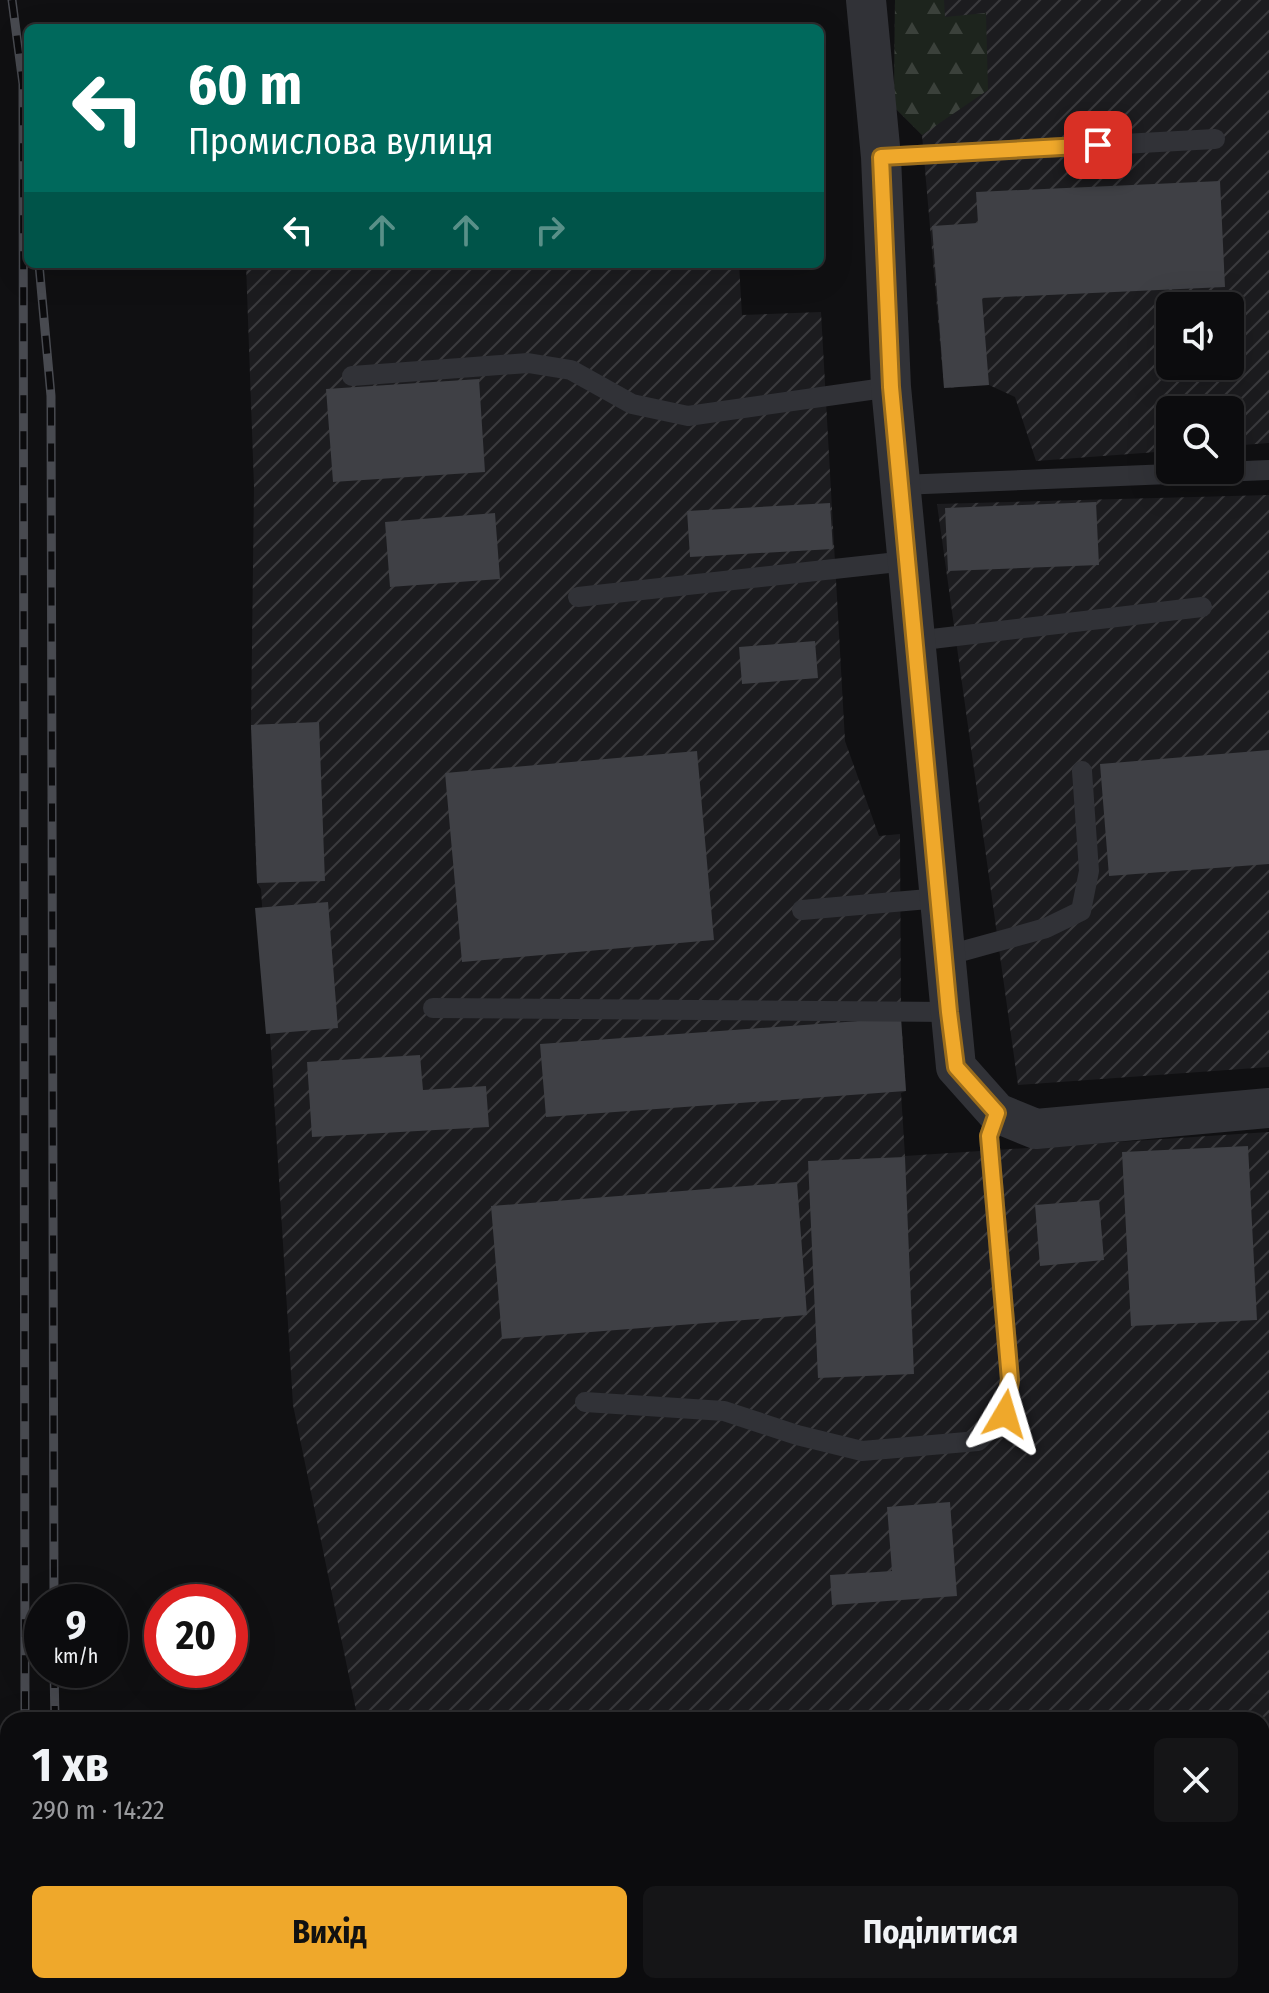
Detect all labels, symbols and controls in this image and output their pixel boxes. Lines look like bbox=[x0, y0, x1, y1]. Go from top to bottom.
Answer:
text: 60 m bbox=[188, 52, 302, 119]
icon: left bbox=[56, 56, 160, 160]
pin bbox=[1064, 111, 1132, 179]
text: Промислова вулиця bbox=[188, 120, 494, 164]
icon: arrive bbox=[1076, 123, 1120, 167]
icon: left bbox=[276, 208, 320, 252]
icon: ahead bbox=[360, 208, 404, 252]
icon: ahead bbox=[444, 208, 488, 252]
icon: right bbox=[528, 208, 572, 252]
map controls bbox=[1156, 292, 1244, 484]
button: sound bbox=[1156, 292, 1244, 380]
button: search bbox=[1156, 396, 1244, 484]
position arrow bbox=[963, 1372, 1047, 1456]
speed limit sign: 20 bbox=[144, 1584, 248, 1688]
text: 9 bbox=[66, 1602, 86, 1650]
text: km/h bbox=[54, 1644, 98, 1668]
text: 1 хв bbox=[32, 1736, 109, 1794]
button: close bbox=[1154, 1738, 1238, 1822]
text: 290 m · 14:22 bbox=[32, 1795, 164, 1826]
button: Вихід bbox=[32, 1886, 627, 1978]
button: Поділитися bbox=[643, 1886, 1238, 1978]

